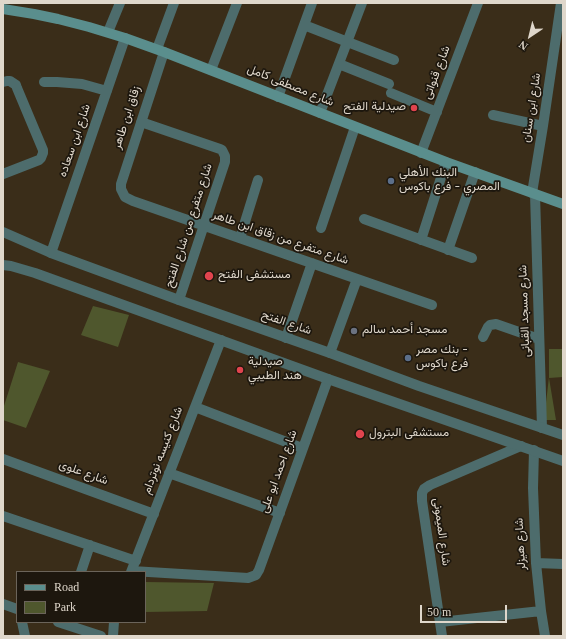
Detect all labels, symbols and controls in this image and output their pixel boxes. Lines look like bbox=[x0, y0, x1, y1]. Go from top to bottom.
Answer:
north arrow bbox=[510, 16, 550, 56]
text: N bbox=[516, 39, 530, 53]
street label: شارع قنواتى bbox=[421, 44, 455, 102]
street label: شارع مصطفى كامل bbox=[245, 63, 335, 111]
street label: شارع ابن سنان bbox=[520, 72, 546, 144]
street label: زقاق ابن طاهر bbox=[111, 85, 145, 151]
place label: صيدلية الفتح bbox=[343, 101, 406, 115]
street label: شارع ابن سعاده bbox=[57, 103, 95, 179]
marker: صيدلية الفتح bbox=[409, 103, 419, 113]
street label: شارع متفرع من شارع الفتح bbox=[163, 162, 217, 290]
place label: البنك الأهلي المصري - فرع باكوس bbox=[399, 167, 500, 195]
marker: البنك الأهلي المصري - فرع باكوس bbox=[386, 176, 396, 186]
street label: شارع متفرع من زقاق ابن طاهر bbox=[210, 209, 350, 269]
street label: شارع مسجد القبانى bbox=[517, 265, 535, 357]
place label: مستشفى الفتح bbox=[218, 269, 291, 283]
marker: مستشفى الفتح bbox=[203, 270, 215, 282]
street label: شارع الفتح bbox=[259, 309, 313, 339]
place label: مسجد أحمد سالم bbox=[362, 324, 447, 338]
marker: مسجد أحمد سالم bbox=[349, 326, 359, 336]
place label: بنك مصر - فرع باكوس bbox=[416, 344, 468, 372]
marker: بنك مصر - فرع باكوس bbox=[403, 353, 413, 363]
place label: صيدلية هند الطيبي bbox=[248, 356, 302, 384]
marker: صيدلية هند الطيبي bbox=[235, 365, 245, 375]
street label: شارع كنيسه نوتردام bbox=[141, 405, 187, 497]
place label: مستشفى البترول bbox=[369, 427, 449, 441]
street label: شارع احمد ابو على bbox=[258, 428, 302, 516]
marker: مستشفى البترول bbox=[354, 428, 366, 440]
street label: شارع علوى bbox=[56, 458, 110, 490]
street label: شارع الميمونى bbox=[428, 497, 452, 567]
street label: شارع هيزلر bbox=[513, 517, 531, 571]
legend bbox=[16, 571, 146, 623]
text: Road bbox=[54, 580, 79, 594]
scale bar bbox=[422, 597, 509, 623]
text: Park bbox=[54, 600, 76, 614]
text: 50 m bbox=[427, 605, 451, 619]

